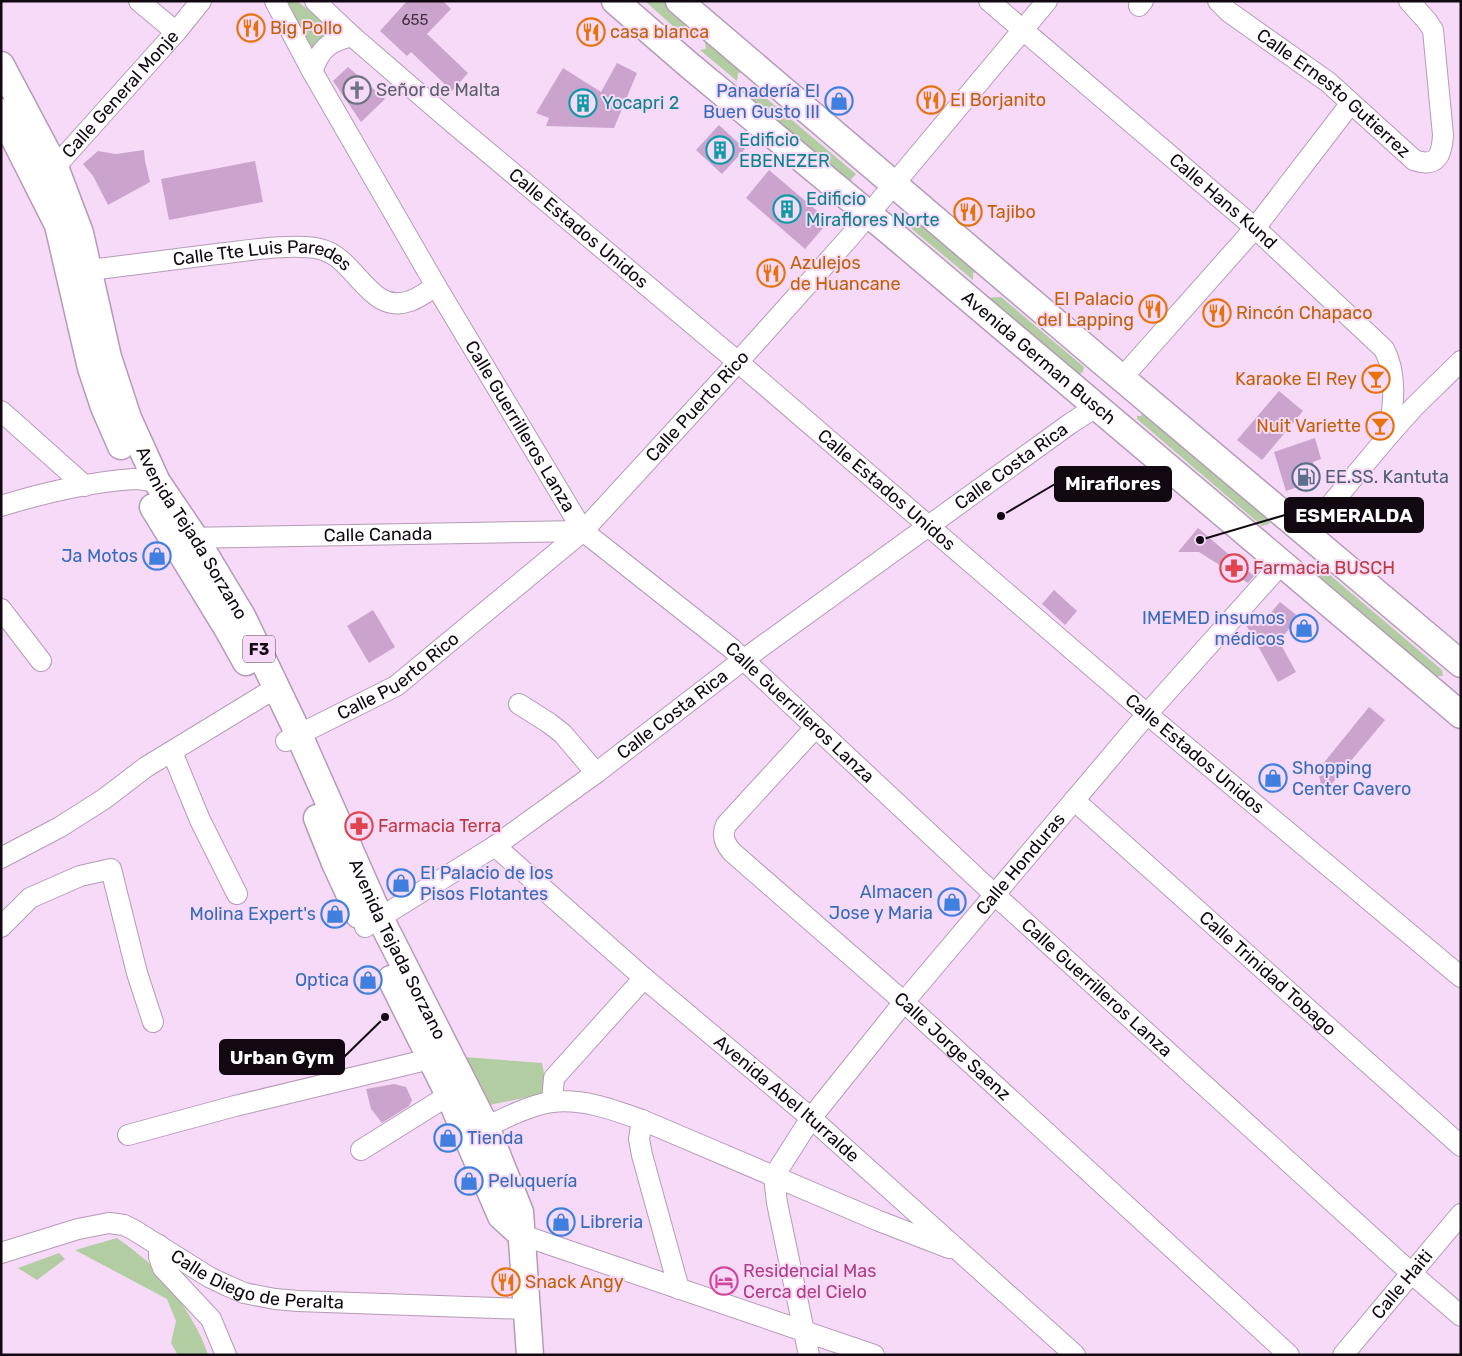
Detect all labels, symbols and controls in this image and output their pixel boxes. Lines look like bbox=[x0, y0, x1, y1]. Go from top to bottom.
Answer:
house number: 655 bbox=[402, 11, 429, 29]
restaurant icon: Big Pollo bbox=[236, 13, 266, 43]
place label: Big Pollo bbox=[270, 17, 342, 39]
restaurant icon: casa blanca bbox=[576, 17, 606, 47]
place label: casa blanca bbox=[610, 21, 709, 43]
street label: Calle Ernesto Gutierrez bbox=[1252, 24, 1415, 162]
street label: Calle General Monje bbox=[57, 26, 183, 163]
church icon: Señor de Malta bbox=[342, 75, 372, 105]
place label: Señor de Malta bbox=[376, 79, 500, 101]
place label: Panadería El Buen Gusto III bbox=[703, 80, 820, 123]
restaurant icon: El Borjanito bbox=[916, 85, 946, 115]
shop icon: Panadería El Buen Gusto III bbox=[824, 86, 854, 116]
building icon: Yocapri 2 bbox=[568, 88, 598, 118]
place label: El Borjanito bbox=[950, 89, 1046, 111]
place label: Yocapri 2 bbox=[602, 92, 679, 114]
place label: Edificio EBENEZER bbox=[739, 129, 830, 172]
building icon: Edificio EBENEZER bbox=[705, 135, 735, 165]
street label: Calle Hans Kund bbox=[1165, 149, 1282, 254]
street label: Calle Estados Unidos bbox=[504, 164, 653, 293]
place label: Edificio Miraflores Norte bbox=[806, 188, 939, 231]
building icon: Edificio Miraflores Norte bbox=[772, 194, 802, 224]
restaurant icon: Tajibo bbox=[953, 197, 983, 227]
place label: Tajibo bbox=[987, 201, 1036, 223]
street label: Calle Tte Luis Paredes bbox=[172, 236, 356, 276]
place label: Azulejos de Huancane bbox=[790, 252, 901, 295]
restaurant icon: Azulejos de Huancane bbox=[756, 258, 786, 288]
street label: Avenida German Busch bbox=[957, 286, 1120, 429]
place label: El Palacio del Lapping bbox=[1037, 288, 1134, 331]
restaurant icon: El Palacio del Lapping bbox=[1138, 294, 1168, 324]
restaurant icon: Rincón Chapaco bbox=[1202, 298, 1232, 328]
place label: Rincón Chapaco bbox=[1236, 302, 1372, 324]
street label: Calle Guerrilleros Lanza bbox=[460, 337, 580, 516]
street label: Calle Puerto Rico bbox=[641, 346, 754, 466]
bar icon: Karaoke El Rey bbox=[1361, 364, 1391, 394]
place label: Karaoke El Rey bbox=[1235, 368, 1357, 390]
bar icon: Nuit Variette bbox=[1365, 411, 1395, 441]
place label: Nuit Variette bbox=[1256, 415, 1361, 437]
street label: Calle Costa Rica bbox=[950, 418, 1072, 514]
street label: Calle Estados Unidos bbox=[813, 424, 960, 555]
street label: Avenida Tejada Sorzano bbox=[131, 443, 252, 623]
fuel station icon: EE.SS. Kantuta bbox=[1291, 462, 1321, 492]
place label: EE.SS. Kantuta bbox=[1325, 466, 1449, 488]
callout: Miraflores bbox=[1055, 467, 1171, 501]
text: Miraflores bbox=[1065, 472, 1161, 495]
callout: ESMERALDA bbox=[1285, 498, 1423, 532]
text: ESMERALDA bbox=[1295, 504, 1413, 527]
street label: Calle Canada bbox=[323, 523, 432, 547]
shop icon: Ja Motos bbox=[142, 541, 172, 571]
place label: Ja Motos bbox=[61, 545, 138, 567]
pharmacy icon: Farmacia BUSCH bbox=[1219, 553, 1249, 583]
place label: Farmacia BUSCH bbox=[1253, 557, 1395, 579]
place label: IMEMED insumos médicos bbox=[1142, 607, 1285, 650]
shop icon: IMEMED insumos médicos bbox=[1289, 613, 1319, 643]
street label: Calle Puerto Rico bbox=[333, 627, 463, 725]
road number: F3 bbox=[243, 636, 275, 662]
street label: Calle Guerrilleros Lanza bbox=[721, 637, 879, 787]
street label: Calle Costa Rica bbox=[612, 665, 732, 764]
street label: Calle Estados Unidos bbox=[1121, 689, 1269, 819]
place label: Shopping Center Cavero bbox=[1292, 757, 1411, 800]
shop icon: Shopping Center Cavero bbox=[1258, 763, 1288, 793]
street label: Calle Honduras bbox=[971, 809, 1070, 920]
pharmacy icon: Farmacia Terra bbox=[344, 811, 374, 841]
place label: Farmacia Terra bbox=[378, 815, 501, 837]
street label: Avenida Tejada Sorzano bbox=[344, 855, 451, 1043]
place label: El Palacio de los Pisos Flotantes bbox=[420, 862, 553, 905]
shop icon: El Palacio de los Pisos Flotantes bbox=[386, 868, 416, 898]
place label: Almacen Jose y Maria bbox=[829, 881, 933, 924]
shop icon: Almacen Jose y Maria bbox=[937, 887, 967, 917]
shop icon: Molina Expert's bbox=[320, 899, 350, 929]
place label: Molina Expert's bbox=[189, 903, 316, 925]
street label: Calle Trinidad Tobago bbox=[1195, 906, 1341, 1040]
street label: Calle Guerrilleros Lanza bbox=[1017, 914, 1177, 1062]
shop icon: Optica bbox=[353, 965, 383, 995]
place label: Optica bbox=[295, 969, 349, 991]
street label: Calle Jorge Saenz bbox=[890, 987, 1015, 1105]
street label: Avenida Abel Iturralde bbox=[710, 1030, 864, 1167]
callout: Urban Gym bbox=[220, 1040, 344, 1074]
text: Urban Gym bbox=[230, 1046, 334, 1069]
shop icon: Tienda bbox=[433, 1123, 463, 1153]
place label: Tienda bbox=[467, 1127, 523, 1149]
shop icon: Peluquería bbox=[454, 1166, 484, 1196]
place label: Peluquería bbox=[488, 1170, 578, 1192]
shop icon: Libreria bbox=[546, 1207, 576, 1237]
place label: Libreria bbox=[580, 1211, 643, 1233]
street label: Calle Diego de Peralta bbox=[167, 1245, 344, 1314]
street label: Calle Haiti bbox=[1367, 1245, 1437, 1324]
place label: Residencial Mas Cerca del Cielo bbox=[743, 1260, 876, 1303]
hotel icon: Residencial Mas Cerca del Cielo bbox=[709, 1266, 739, 1296]
restaurant icon: Snack Angy bbox=[491, 1267, 521, 1297]
place label: Snack Angy bbox=[525, 1271, 624, 1293]

